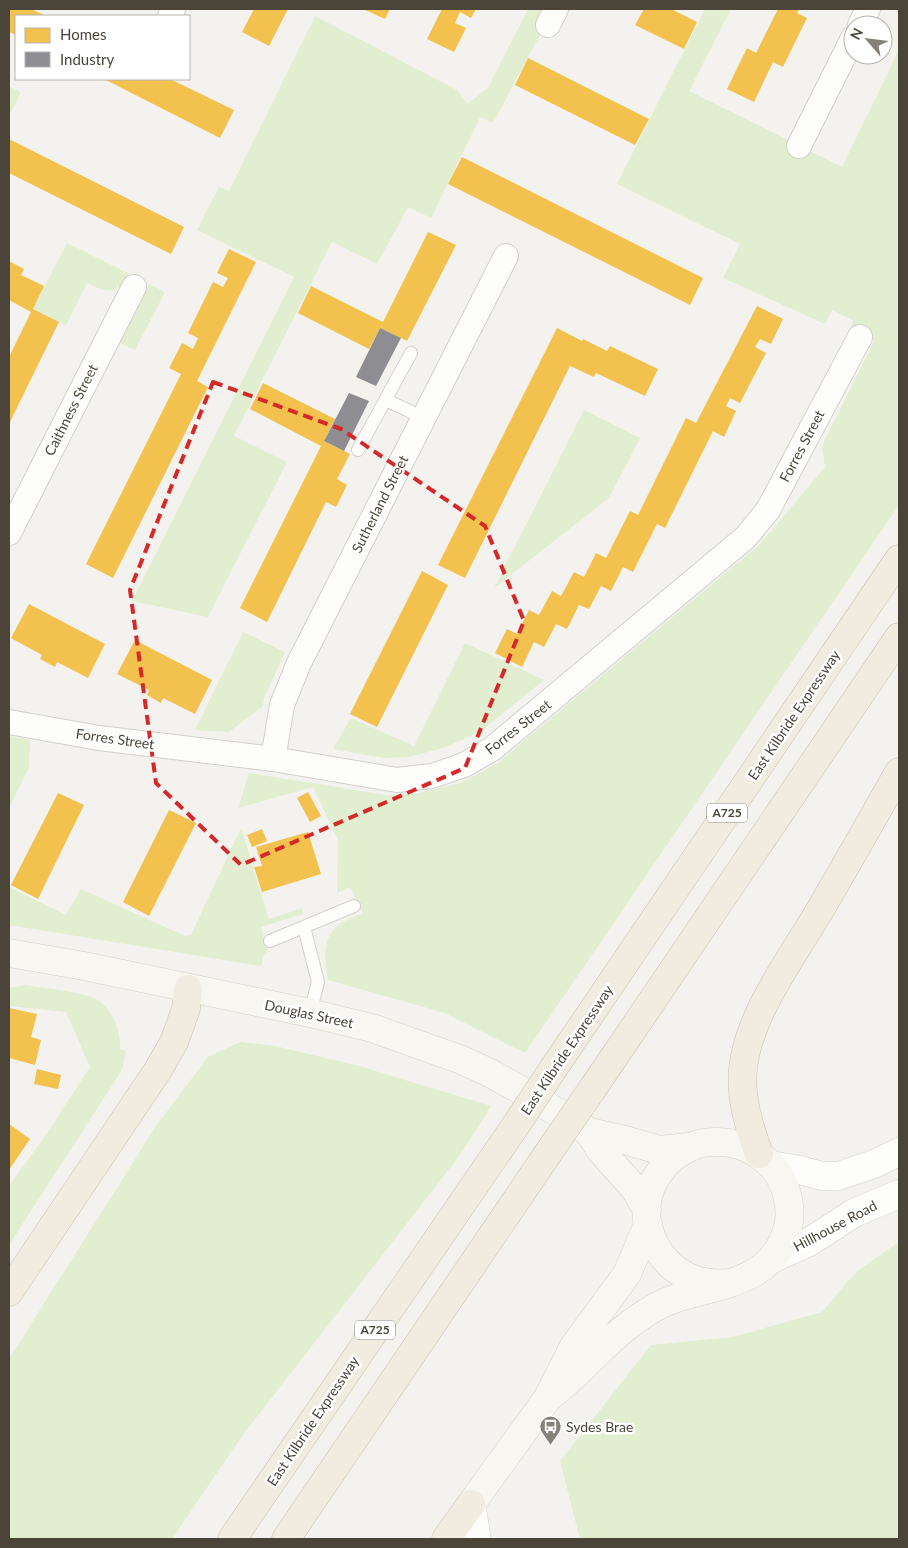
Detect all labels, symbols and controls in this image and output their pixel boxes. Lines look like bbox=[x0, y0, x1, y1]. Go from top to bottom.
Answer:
legend bbox=[15, 15, 190, 80]
north arrow bbox=[843, 15, 893, 65]
text: Homes bbox=[60, 25, 106, 43]
text: N bbox=[846, 25, 866, 42]
text: Industry bbox=[60, 50, 115, 68]
street label: Caithness Street bbox=[40, 361, 101, 458]
street label: Forres Street bbox=[775, 407, 828, 485]
street label: Sutherland Street bbox=[348, 452, 411, 555]
street label: East Kilbride Expressway bbox=[744, 646, 844, 783]
street label: Forres Street bbox=[481, 696, 554, 758]
street label: Forres Street bbox=[75, 725, 155, 752]
road number: A725 bbox=[707, 804, 747, 822]
street label: East Kilbride Expressway bbox=[517, 981, 617, 1118]
street label: Douglas Street bbox=[263, 996, 355, 1031]
street label: Hillhouse Road bbox=[790, 1196, 879, 1255]
road number: A725 bbox=[355, 1320, 395, 1340]
street label: East Kilbride Expressway bbox=[263, 1352, 363, 1489]
bus stop icon: Sydes Brae bbox=[538, 1415, 562, 1446]
place label: Sydes Brae bbox=[566, 1418, 633, 1435]

